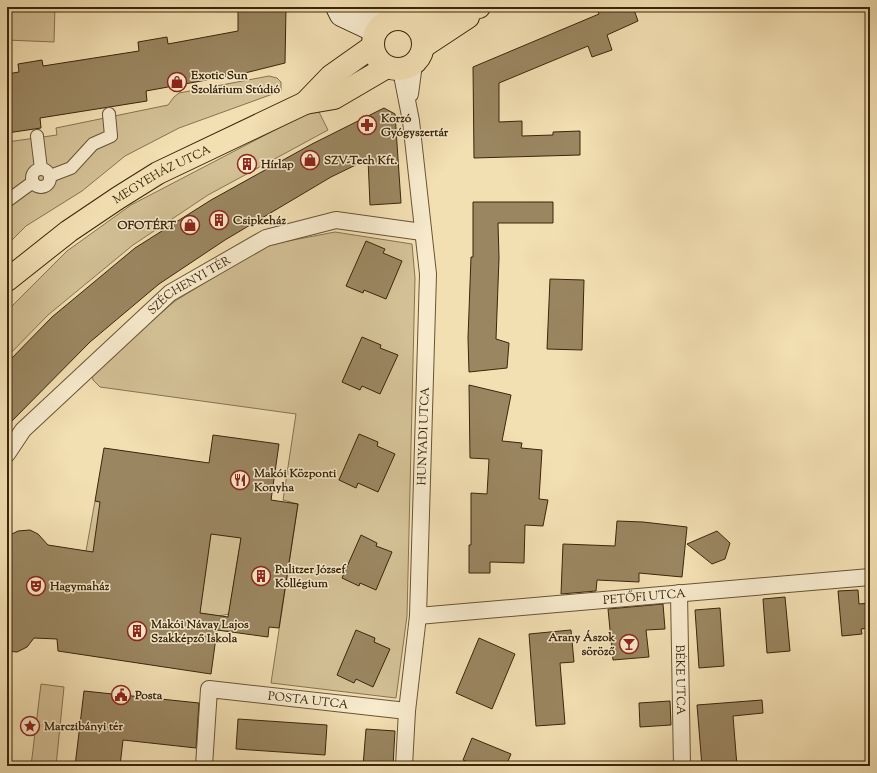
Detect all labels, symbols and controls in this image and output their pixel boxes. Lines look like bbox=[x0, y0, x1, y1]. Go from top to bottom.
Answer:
place label: Exotic Sun Szolárium Stúdió bbox=[190, 67, 280, 99]
shop icon: Exotic Sun Szolárium Stúdió bbox=[166, 71, 188, 93]
place label: Korzó Gyógyszertár bbox=[380, 110, 449, 142]
pharmacy icon: Korzó Gyógyszertár bbox=[356, 114, 378, 136]
street label: MEGYEHÁZ UTCA bbox=[110, 141, 214, 209]
shop icon: SZV-Tech Kft. bbox=[299, 149, 321, 171]
place label: SZV-Tech Kft. bbox=[324, 152, 397, 170]
building icon: Hírlap bbox=[236, 153, 258, 175]
place label: Hírlap bbox=[260, 156, 294, 174]
building icon: Csipkeház bbox=[208, 209, 230, 231]
place label: Csipkeház bbox=[233, 212, 287, 230]
shop icon: OFOTÉRT bbox=[179, 214, 201, 236]
place label: OFOTÉRT bbox=[117, 217, 177, 235]
street label: SZÉCHENYI TÉR bbox=[144, 252, 235, 319]
street label: HUNYADI UTCA bbox=[413, 386, 435, 486]
place label: Makói Központi Konyha bbox=[253, 465, 337, 497]
restaurant icon: Makói Központi Konyha bbox=[229, 469, 251, 491]
place label: Pulitzer József Kollégium bbox=[274, 561, 346, 593]
building icon: Pulitzer József Kollégium bbox=[250, 565, 272, 587]
theatre icon: Hagymaház bbox=[25, 575, 47, 597]
place label: Hagymaház bbox=[49, 578, 110, 596]
street label: PETŐFI UTCA bbox=[602, 585, 687, 610]
place label: Makói Návay Lajos Szakképző Iskola bbox=[150, 616, 249, 648]
building icon: Makói Návay Lajos Szakképző Iskola bbox=[126, 620, 148, 642]
place label: Arany Ászok söröző bbox=[547, 629, 615, 661]
bar icon: Arany Ászok söröző bbox=[618, 633, 640, 655]
street label: BÉKE UTCA bbox=[670, 645, 689, 716]
public building icon: Posta bbox=[110, 684, 132, 706]
place label: Posta bbox=[134, 687, 163, 705]
street label: POSTA UTCA bbox=[267, 688, 350, 714]
place icon: Marczibányi tér bbox=[19, 715, 41, 737]
place label: Marczibányi tér bbox=[43, 718, 124, 736]

